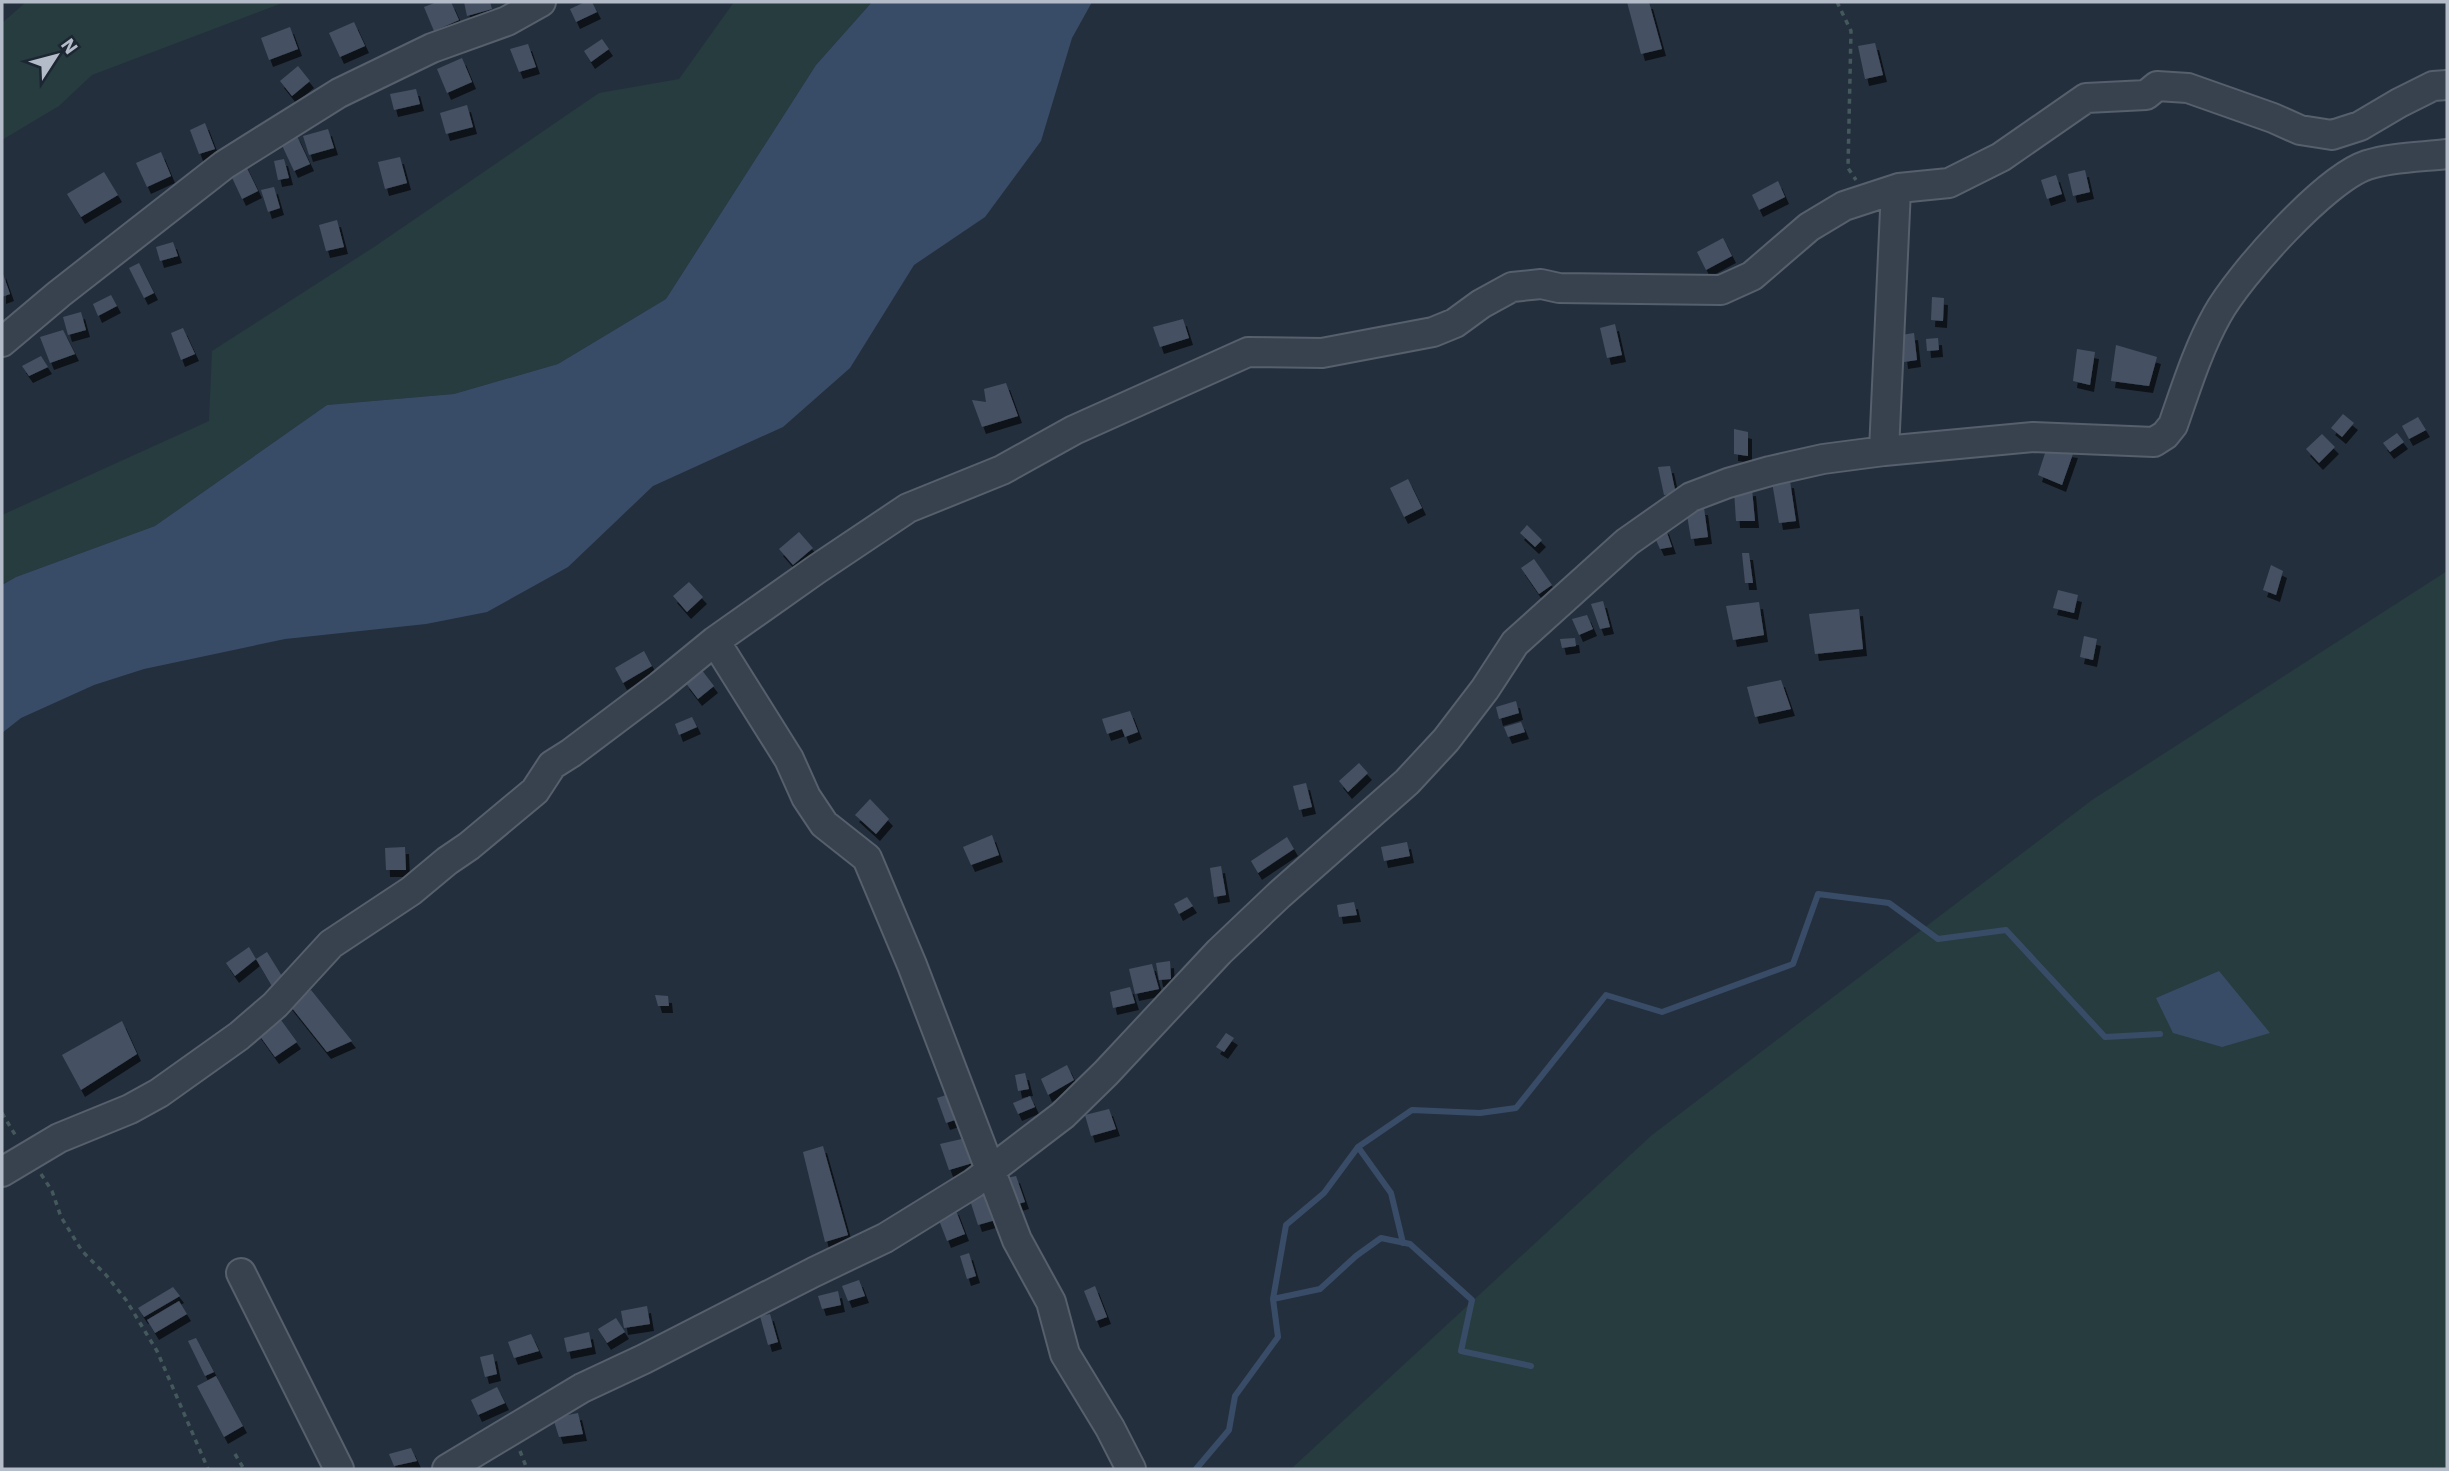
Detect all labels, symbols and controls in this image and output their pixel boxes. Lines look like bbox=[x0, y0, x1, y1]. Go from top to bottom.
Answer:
north arrow bbox=[21, 21, 91, 91]
text: N bbox=[56, 33, 84, 59]

